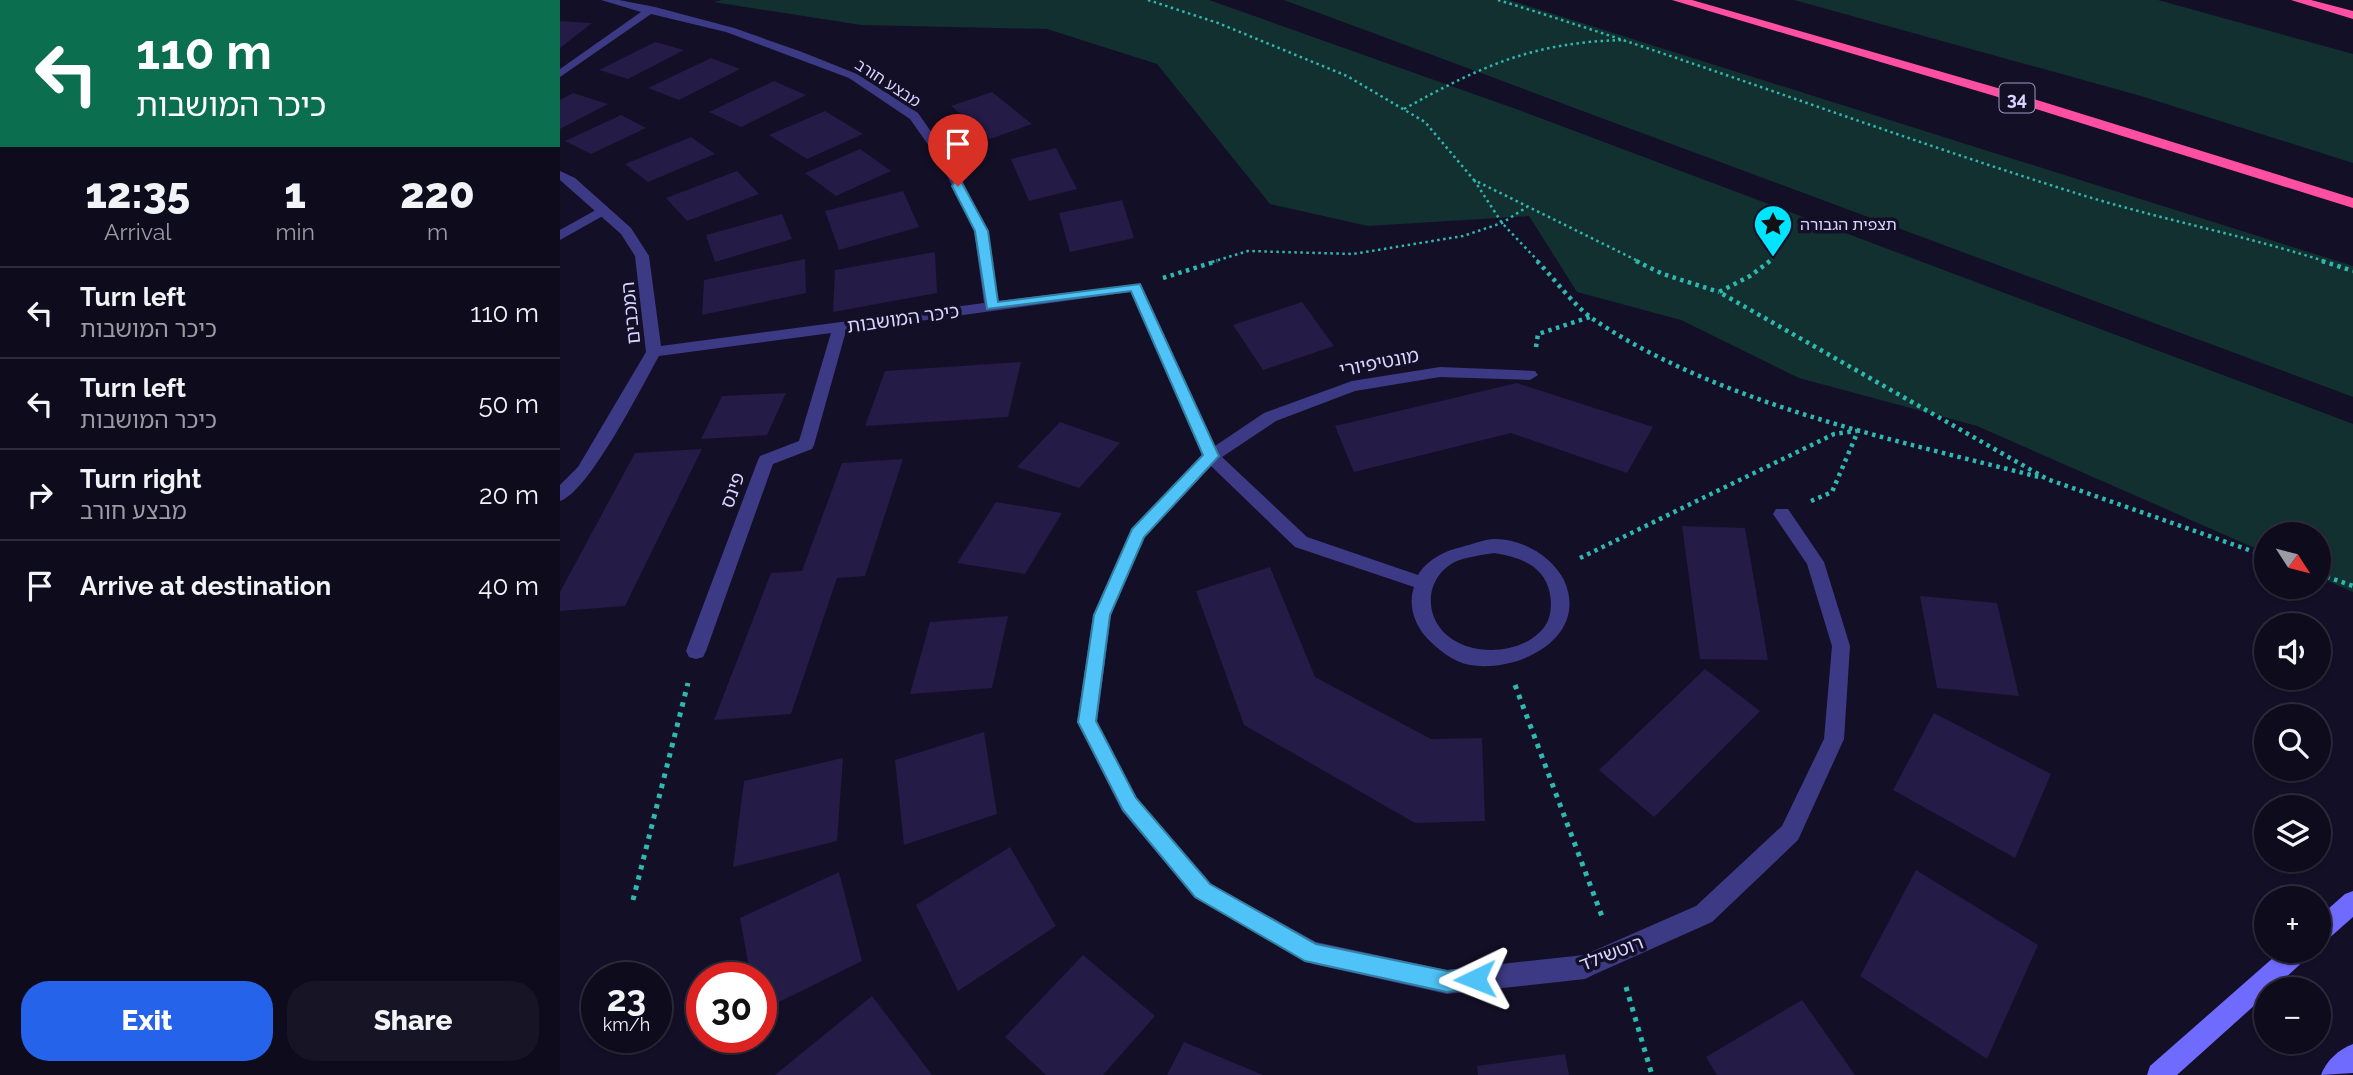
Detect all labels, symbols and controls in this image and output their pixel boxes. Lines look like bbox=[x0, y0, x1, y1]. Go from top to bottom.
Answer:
text: 110 m bbox=[136, 23, 272, 80]
icon: left bbox=[21, 28, 112, 119]
street label: מבצע חורב bbox=[852, 55, 924, 111]
road number: 34 bbox=[2000, 84, 2034, 113]
text: כיכר המושבות bbox=[136, 86, 326, 123]
pin bbox=[928, 114, 988, 186]
icon: arrive bbox=[939, 125, 977, 163]
text: 12:35 bbox=[85, 169, 190, 218]
text: 1 bbox=[284, 169, 306, 218]
text: 220 bbox=[400, 169, 475, 218]
place icon: תצפית הגבורה bbox=[1752, 203, 1794, 258]
place label: תצפית הגבורה bbox=[1800, 215, 1897, 234]
text: Arrival bbox=[104, 218, 171, 245]
text: min bbox=[275, 218, 315, 245]
text: m bbox=[427, 218, 448, 245]
street label: המכבים bbox=[616, 281, 644, 345]
text: Turn left bbox=[80, 282, 186, 312]
icon: left bbox=[21, 294, 59, 332]
text: 110 m bbox=[470, 298, 539, 328]
street label: כיכר המושבות bbox=[846, 299, 960, 337]
text: כיכר המושבות bbox=[80, 315, 217, 342]
street label: מונטיפיורי bbox=[1337, 344, 1421, 380]
text: Turn left bbox=[80, 373, 186, 403]
icon: left bbox=[21, 385, 59, 423]
text: 50 m bbox=[478, 389, 539, 419]
text: כיכר המושבות bbox=[80, 406, 217, 433]
text: Turn right bbox=[80, 464, 201, 494]
street label: פינס bbox=[715, 469, 749, 511]
icon: right bbox=[21, 476, 59, 514]
text: 20 m bbox=[479, 480, 539, 510]
text: מבצע חורב bbox=[80, 497, 187, 524]
north arrow bbox=[2254, 522, 2331, 598]
map controls bbox=[2254, 522, 2331, 1054]
icon: arrive bbox=[21, 567, 59, 605]
text: Arrive at destination bbox=[80, 571, 331, 601]
text: 40 m bbox=[478, 571, 539, 601]
button: sound bbox=[2254, 613, 2331, 690]
button: search bbox=[2254, 704, 2331, 781]
button: layers bbox=[2254, 795, 2331, 872]
button: + bbox=[2254, 886, 2331, 963]
street label: רוטשילד bbox=[1576, 931, 1646, 975]
position arrow bbox=[1438, 942, 1512, 1016]
speed limit sign: 30 bbox=[686, 962, 777, 1053]
button: − bbox=[2254, 977, 2331, 1054]
text: 23 bbox=[607, 978, 646, 1019]
button: Exit bbox=[21, 981, 273, 1061]
button: Share bbox=[287, 981, 539, 1061]
text: km/h bbox=[603, 1014, 650, 1035]

